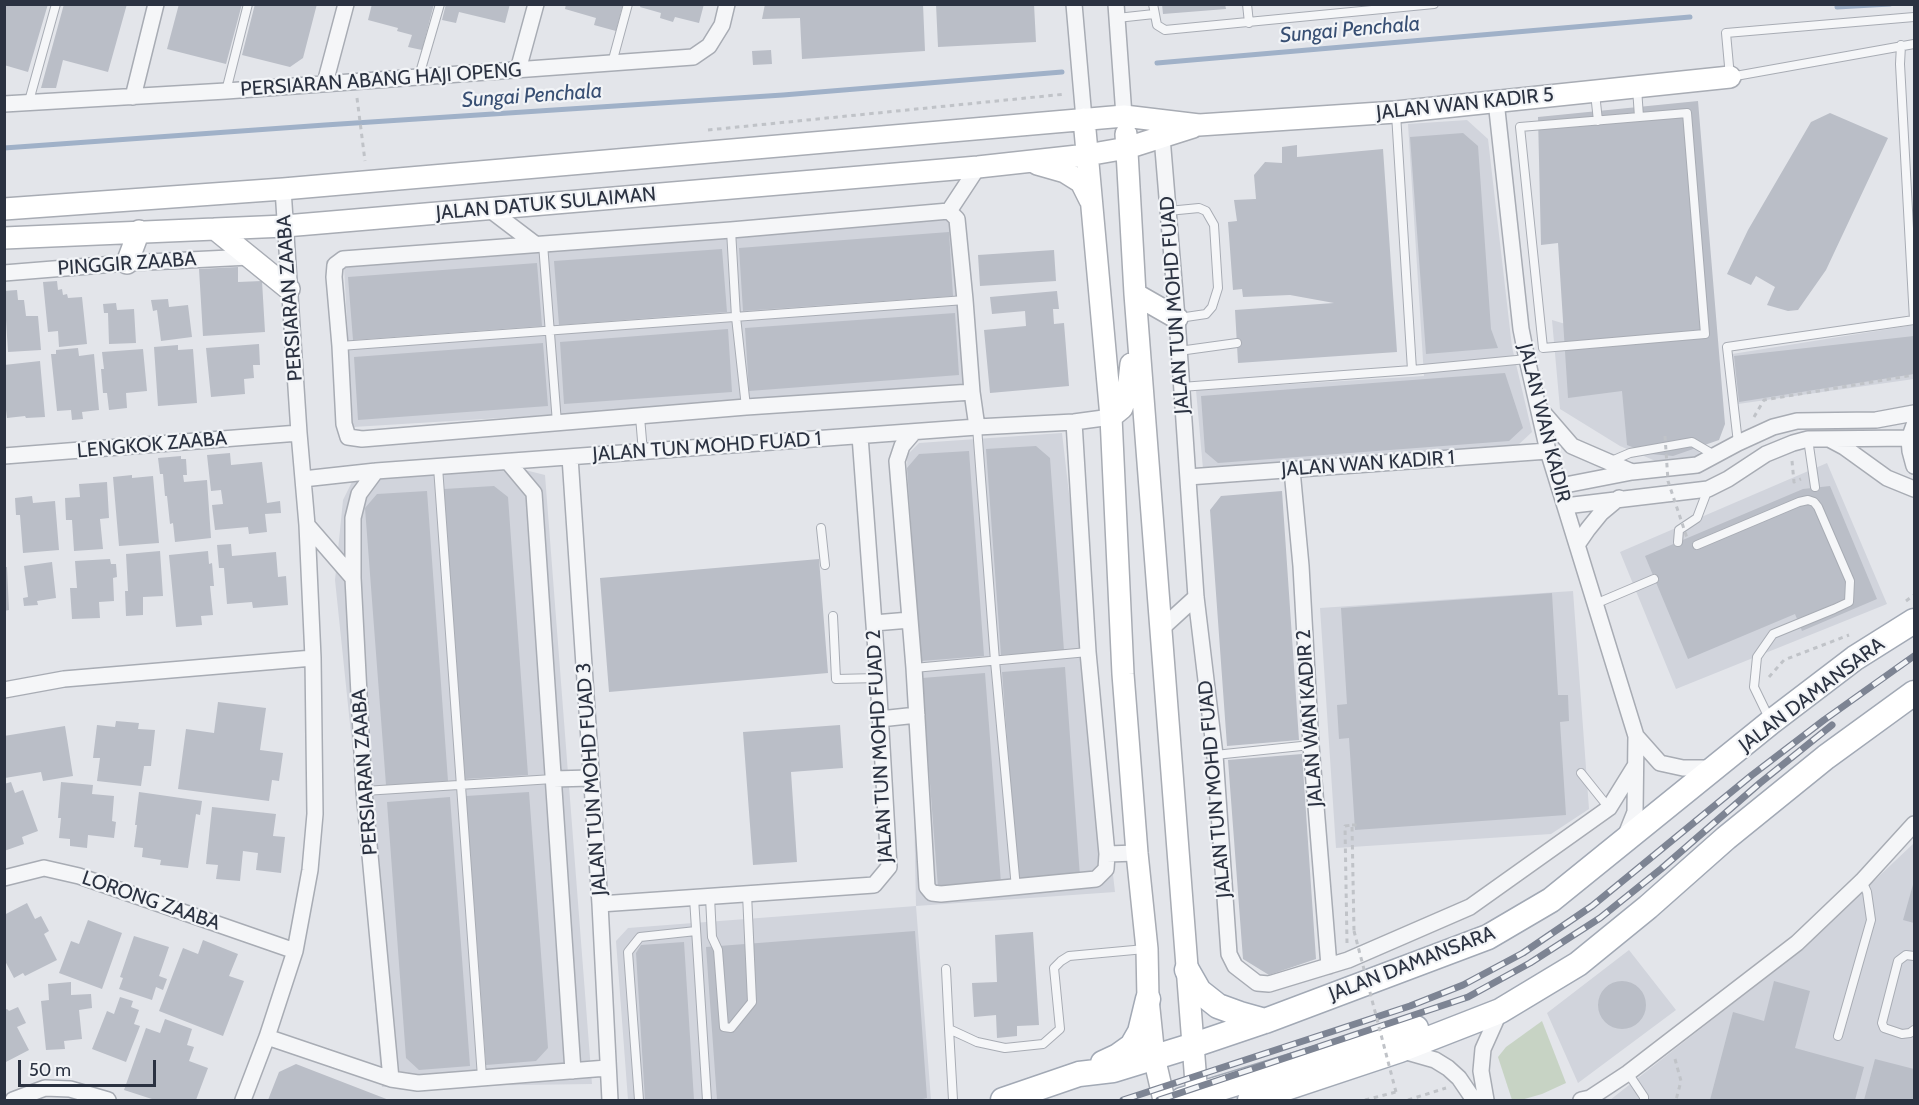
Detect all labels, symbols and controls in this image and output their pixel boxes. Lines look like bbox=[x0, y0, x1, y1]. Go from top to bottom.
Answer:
water label: Sungai Penchala bbox=[1279, 11, 1421, 49]
street label: PERSIARAN ABANG HAJI OPENG bbox=[240, 58, 522, 102]
water label: Sungai Penchala bbox=[461, 79, 603, 113]
street label: JALAN WAN KADIR 5 bbox=[1375, 83, 1555, 125]
street label: JALAN DATUK SULAIMAN bbox=[435, 182, 657, 226]
street label: JALAN TUN MOHD FUAD bbox=[1155, 195, 1195, 415]
street label: PERSIARAN ZAABA bbox=[272, 214, 308, 382]
street label: PINGGIR ZAABA bbox=[57, 247, 197, 281]
street label: JALAN WAN KADIR bbox=[1513, 341, 1575, 505]
street label: LENGKOK ZAABA bbox=[76, 426, 228, 464]
street label: JALAN TUN MOHD FUAD 1 bbox=[592, 427, 822, 467]
street label: JALAN WAN KADIR 1 bbox=[1280, 446, 1456, 482]
street label: JALAN TUN MOHD FUAD 2 bbox=[862, 629, 898, 863]
street label: JALAN WAN KADIR 2 bbox=[1292, 629, 1328, 807]
street label: JALAN DAMANSARA bbox=[1735, 632, 1889, 758]
street label: JALAN TUN MOHD FUAD 3 bbox=[572, 662, 612, 896]
street label: JALAN TUN MOHD FUAD bbox=[1194, 679, 1236, 899]
street label: PERSIARAN ZAABA bbox=[347, 688, 383, 856]
street label: LORONG ZAABA bbox=[79, 866, 223, 936]
street label: JALAN DAMANSARA bbox=[1326, 921, 1498, 1007]
scale bar bbox=[21, 1048, 159, 1086]
text: 50 m bbox=[29, 1059, 71, 1081]

